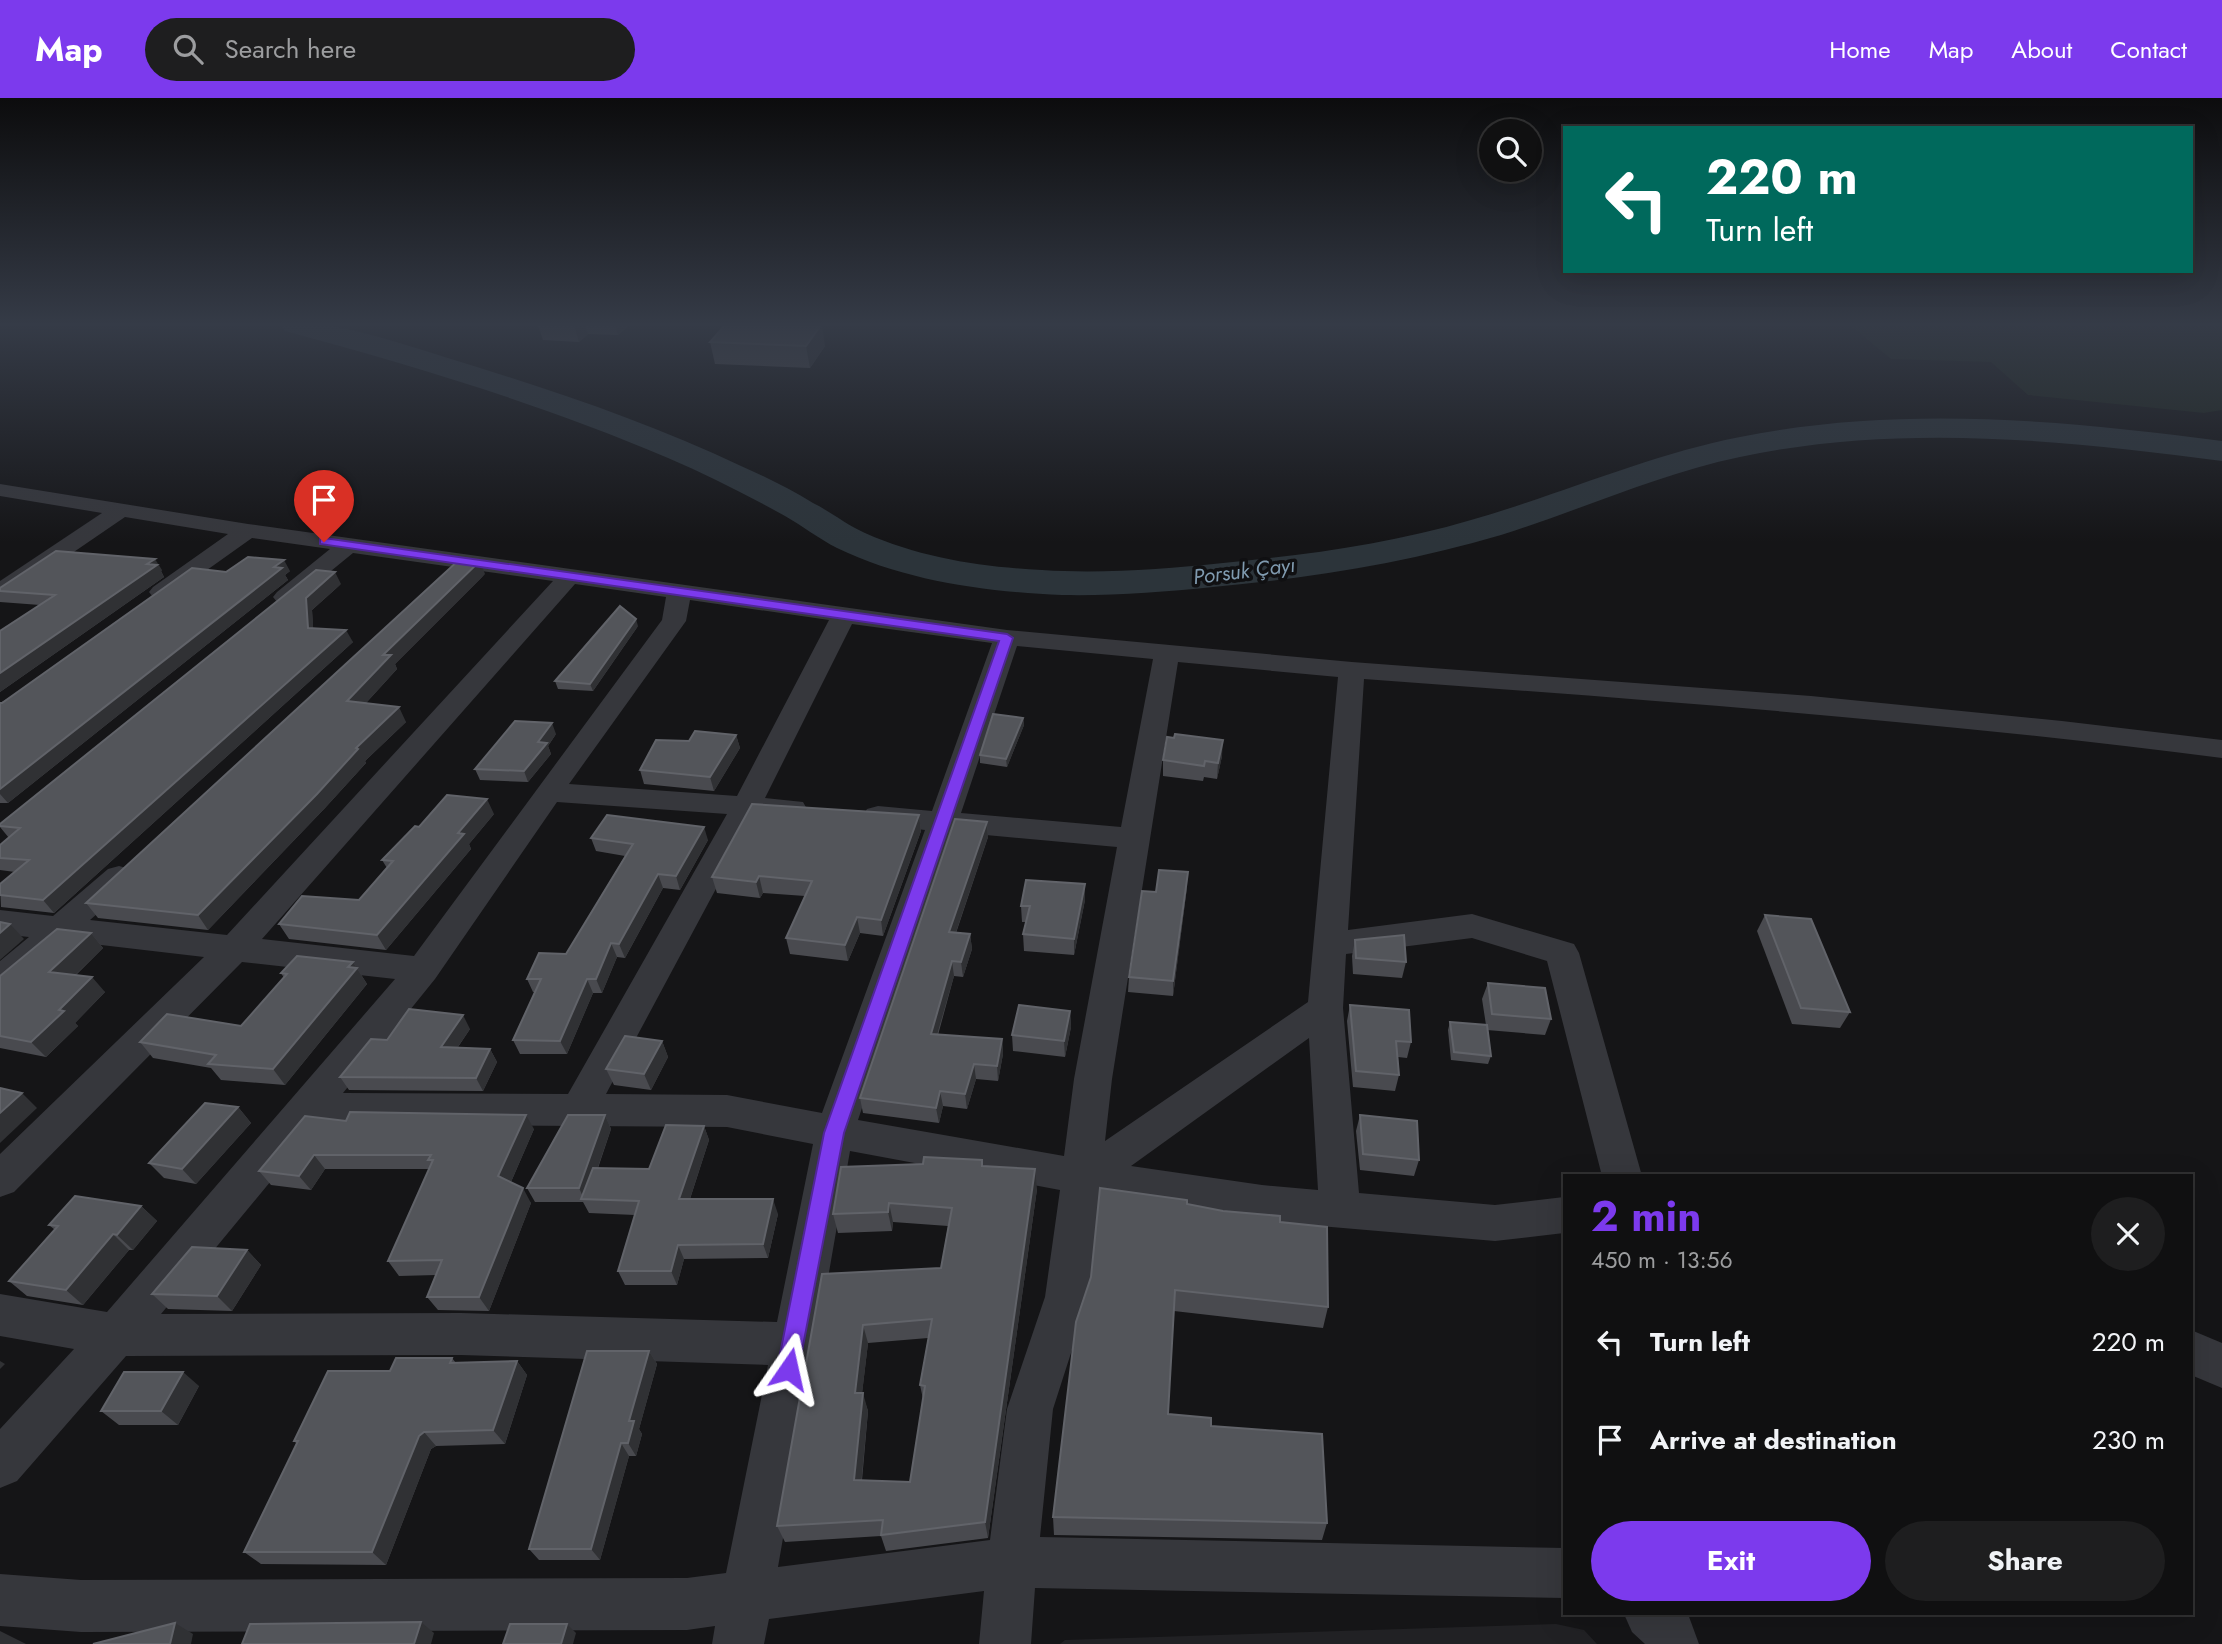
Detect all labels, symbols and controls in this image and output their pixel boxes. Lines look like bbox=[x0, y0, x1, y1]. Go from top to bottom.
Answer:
search box bbox=[145, 18, 635, 81]
text: Map bbox=[35, 26, 103, 73]
icon: search bbox=[169, 30, 207, 68]
text: Search here bbox=[225, 30, 356, 68]
text: Home bbox=[1829, 32, 1891, 67]
text: Map bbox=[1929, 32, 1973, 67]
text: About bbox=[2011, 32, 2072, 67]
text: Contact bbox=[2110, 32, 2187, 67]
map controls bbox=[1479, 119, 1542, 182]
button: search bbox=[1479, 119, 1542, 182]
text: 220 m bbox=[1706, 142, 1858, 212]
icon: left bbox=[1591, 154, 1682, 245]
text: Turn left bbox=[1706, 207, 1813, 253]
pin bbox=[294, 470, 354, 542]
icon: arrive bbox=[305, 481, 343, 519]
water label: Porsuk Çayı bbox=[1191, 550, 1297, 592]
text: 2 min bbox=[1591, 1186, 1701, 1247]
button: close bbox=[2091, 1197, 2165, 1271]
text: 450 m · 13:56 bbox=[1591, 1243, 1733, 1277]
icon: left bbox=[1591, 1323, 1629, 1361]
text: Turn left bbox=[1650, 1323, 1750, 1361]
text: 220 m bbox=[2092, 1323, 2165, 1361]
position arrow bbox=[752, 1332, 826, 1406]
icon: arrive bbox=[1591, 1421, 1629, 1459]
text: Arrive at destination bbox=[1650, 1421, 1897, 1459]
text: 230 m bbox=[2092, 1421, 2165, 1459]
button: Exit bbox=[1591, 1521, 1871, 1601]
button: Share bbox=[1885, 1521, 2165, 1601]

